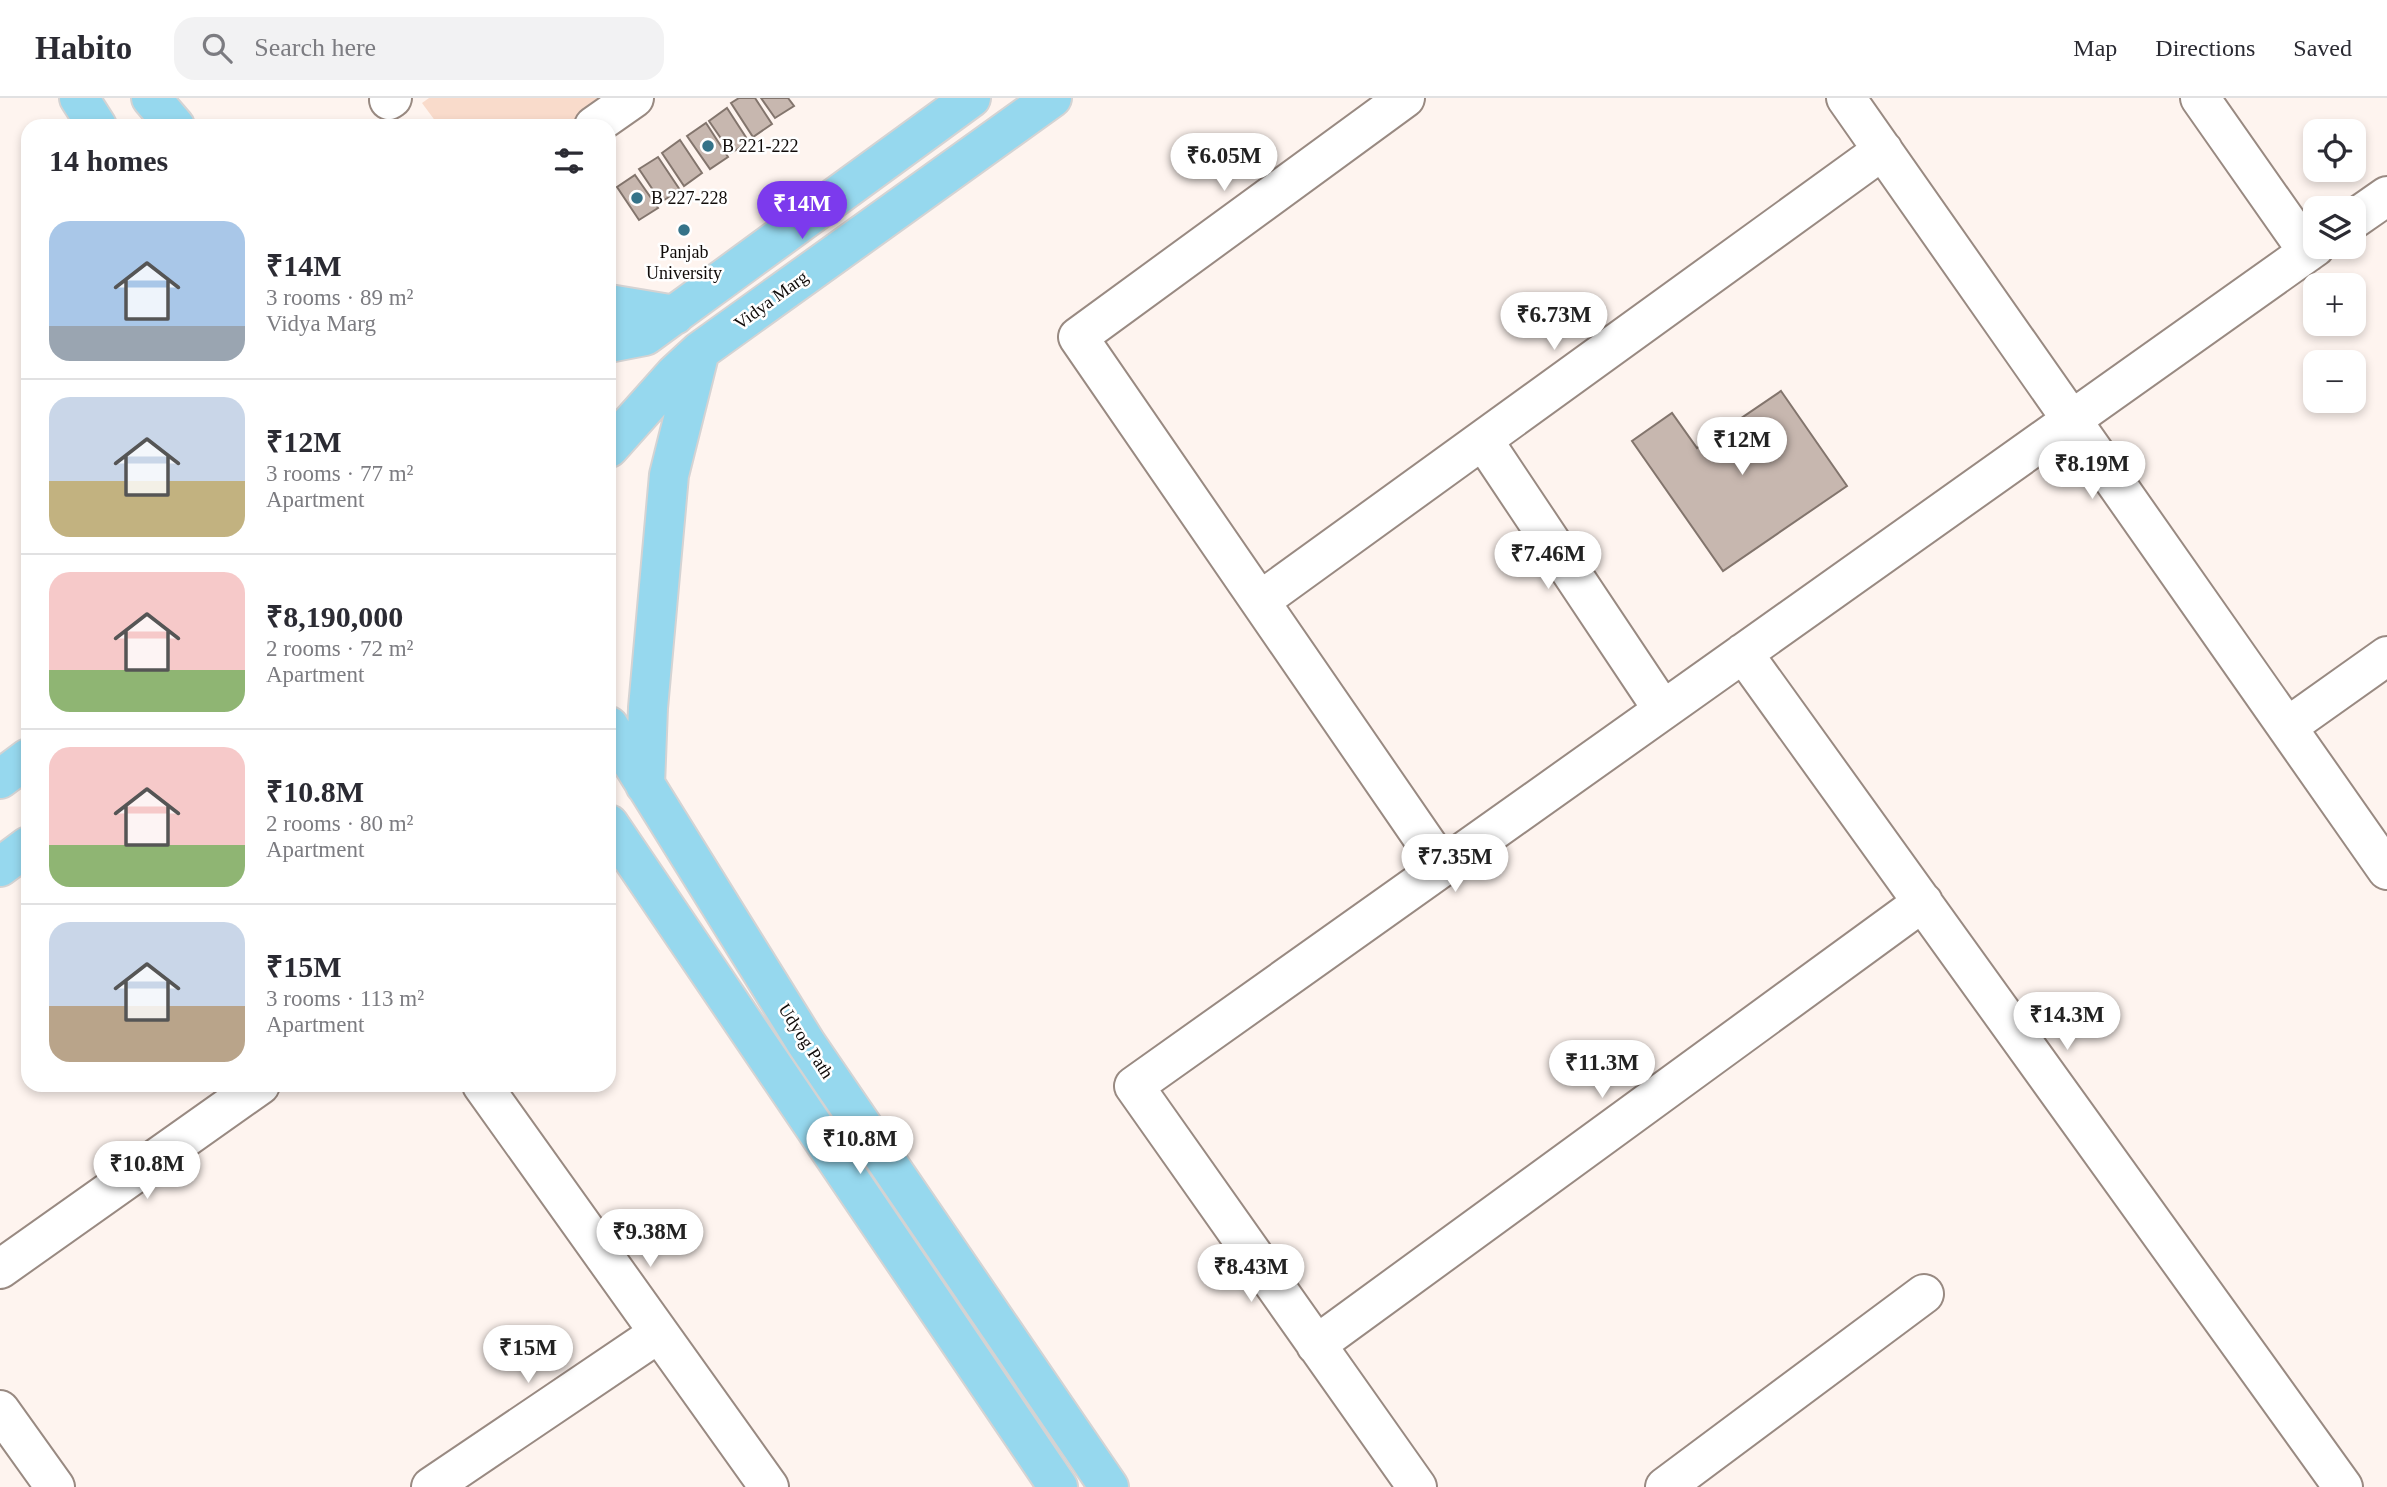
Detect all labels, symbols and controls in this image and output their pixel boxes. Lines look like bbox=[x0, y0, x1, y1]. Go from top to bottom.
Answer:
search box bbox=[174, 17, 664, 80]
icon: search bbox=[198, 29, 236, 67]
text: Habito bbox=[35, 30, 132, 66]
text: Search here bbox=[254, 33, 376, 62]
text: Map bbox=[2073, 35, 2117, 61]
text: Directions bbox=[2155, 35, 2255, 61]
text: Saved bbox=[2293, 35, 2352, 61]
map controls bbox=[2303, 119, 2366, 413]
button: locate bbox=[2303, 119, 2366, 182]
pin: ₹6.05M bbox=[1167, 134, 1281, 193]
place label: B 221-222 bbox=[722, 136, 799, 156]
marker: B 221-222 bbox=[700, 138, 716, 154]
icon: filters bbox=[550, 142, 588, 180]
text: ₹6.05M bbox=[1186, 143, 1262, 168]
text: 14 homes bbox=[49, 144, 168, 177]
pin: ₹14M bbox=[761, 181, 843, 241]
place label: B 227-228 bbox=[651, 188, 728, 208]
marker: B 227-228 bbox=[629, 190, 645, 206]
text: ₹14M bbox=[773, 191, 831, 216]
button: layers bbox=[2303, 196, 2366, 259]
marker: Panjab University bbox=[676, 222, 692, 238]
place label: Panjab University bbox=[646, 242, 722, 283]
icon: home bbox=[105, 249, 189, 333]
text: ₹14M bbox=[266, 249, 341, 282]
street label: Vidya Marg bbox=[730, 267, 812, 333]
button: + bbox=[2303, 273, 2366, 336]
text: 3 rooms · 89 m² bbox=[266, 285, 413, 310]
pin: ₹6.73M bbox=[1497, 292, 1611, 352]
text: ₹6.73M bbox=[1516, 302, 1592, 327]
text: Vidya Marg bbox=[266, 311, 376, 336]
button: − bbox=[2303, 350, 2366, 413]
pin: ₹12M bbox=[1701, 418, 1783, 477]
icon: home bbox=[105, 425, 189, 509]
text: ₹12M bbox=[266, 425, 341, 458]
text: ₹12M bbox=[1713, 427, 1771, 452]
pin: ₹8.19M bbox=[2035, 442, 2149, 501]
text: ₹8.19M bbox=[2054, 451, 2130, 476]
text: 3 rooms · 77 m² bbox=[266, 461, 413, 486]
text: Apartment bbox=[266, 487, 364, 512]
pin: ₹7.46M bbox=[1491, 532, 1605, 591]
text: ₹7.46M bbox=[1510, 541, 1586, 566]
icon: home bbox=[105, 600, 189, 684]
text: ₹8,190,000 bbox=[266, 600, 403, 633]
text: 2 rooms · 72 m² bbox=[266, 636, 413, 661]
text: Apartment bbox=[266, 662, 364, 687]
icon: home bbox=[105, 775, 189, 859]
text: ₹10.8M bbox=[266, 775, 364, 808]
text: 2 rooms · 80 m² bbox=[266, 811, 413, 836]
pin: ₹7.35M bbox=[1398, 834, 1512, 894]
text: Apartment bbox=[266, 837, 364, 862]
text: ₹7.35M bbox=[1417, 844, 1493, 869]
icon: home bbox=[105, 950, 189, 1034]
text: ₹15M bbox=[266, 950, 341, 983]
text: 3 rooms · 113 m² bbox=[266, 986, 424, 1011]
pin: ₹14.3M bbox=[2010, 992, 2124, 1052]
street label: Udyog Path bbox=[774, 1000, 838, 1082]
text: ₹14.3M bbox=[2029, 1002, 2105, 1027]
text: Apartment bbox=[266, 1012, 364, 1037]
pin: ₹11.3M bbox=[1545, 1040, 1659, 1100]
text: ₹11.3M bbox=[1565, 1050, 1639, 1075]
pin: ₹10.8M bbox=[803, 1116, 917, 1176]
text: ₹10.8M bbox=[822, 1126, 898, 1151]
pin: ₹10.8M bbox=[90, 1142, 204, 1201]
text: ₹10.8M bbox=[109, 1151, 185, 1176]
pin: ₹9.38M bbox=[593, 1210, 707, 1269]
text: ₹9.38M bbox=[612, 1219, 688, 1244]
pin: ₹8.43M bbox=[1194, 1244, 1308, 1304]
text: ₹8.43M bbox=[1213, 1254, 1289, 1279]
pin: ₹15M bbox=[487, 1326, 569, 1385]
text: ₹15M bbox=[499, 1335, 557, 1360]

